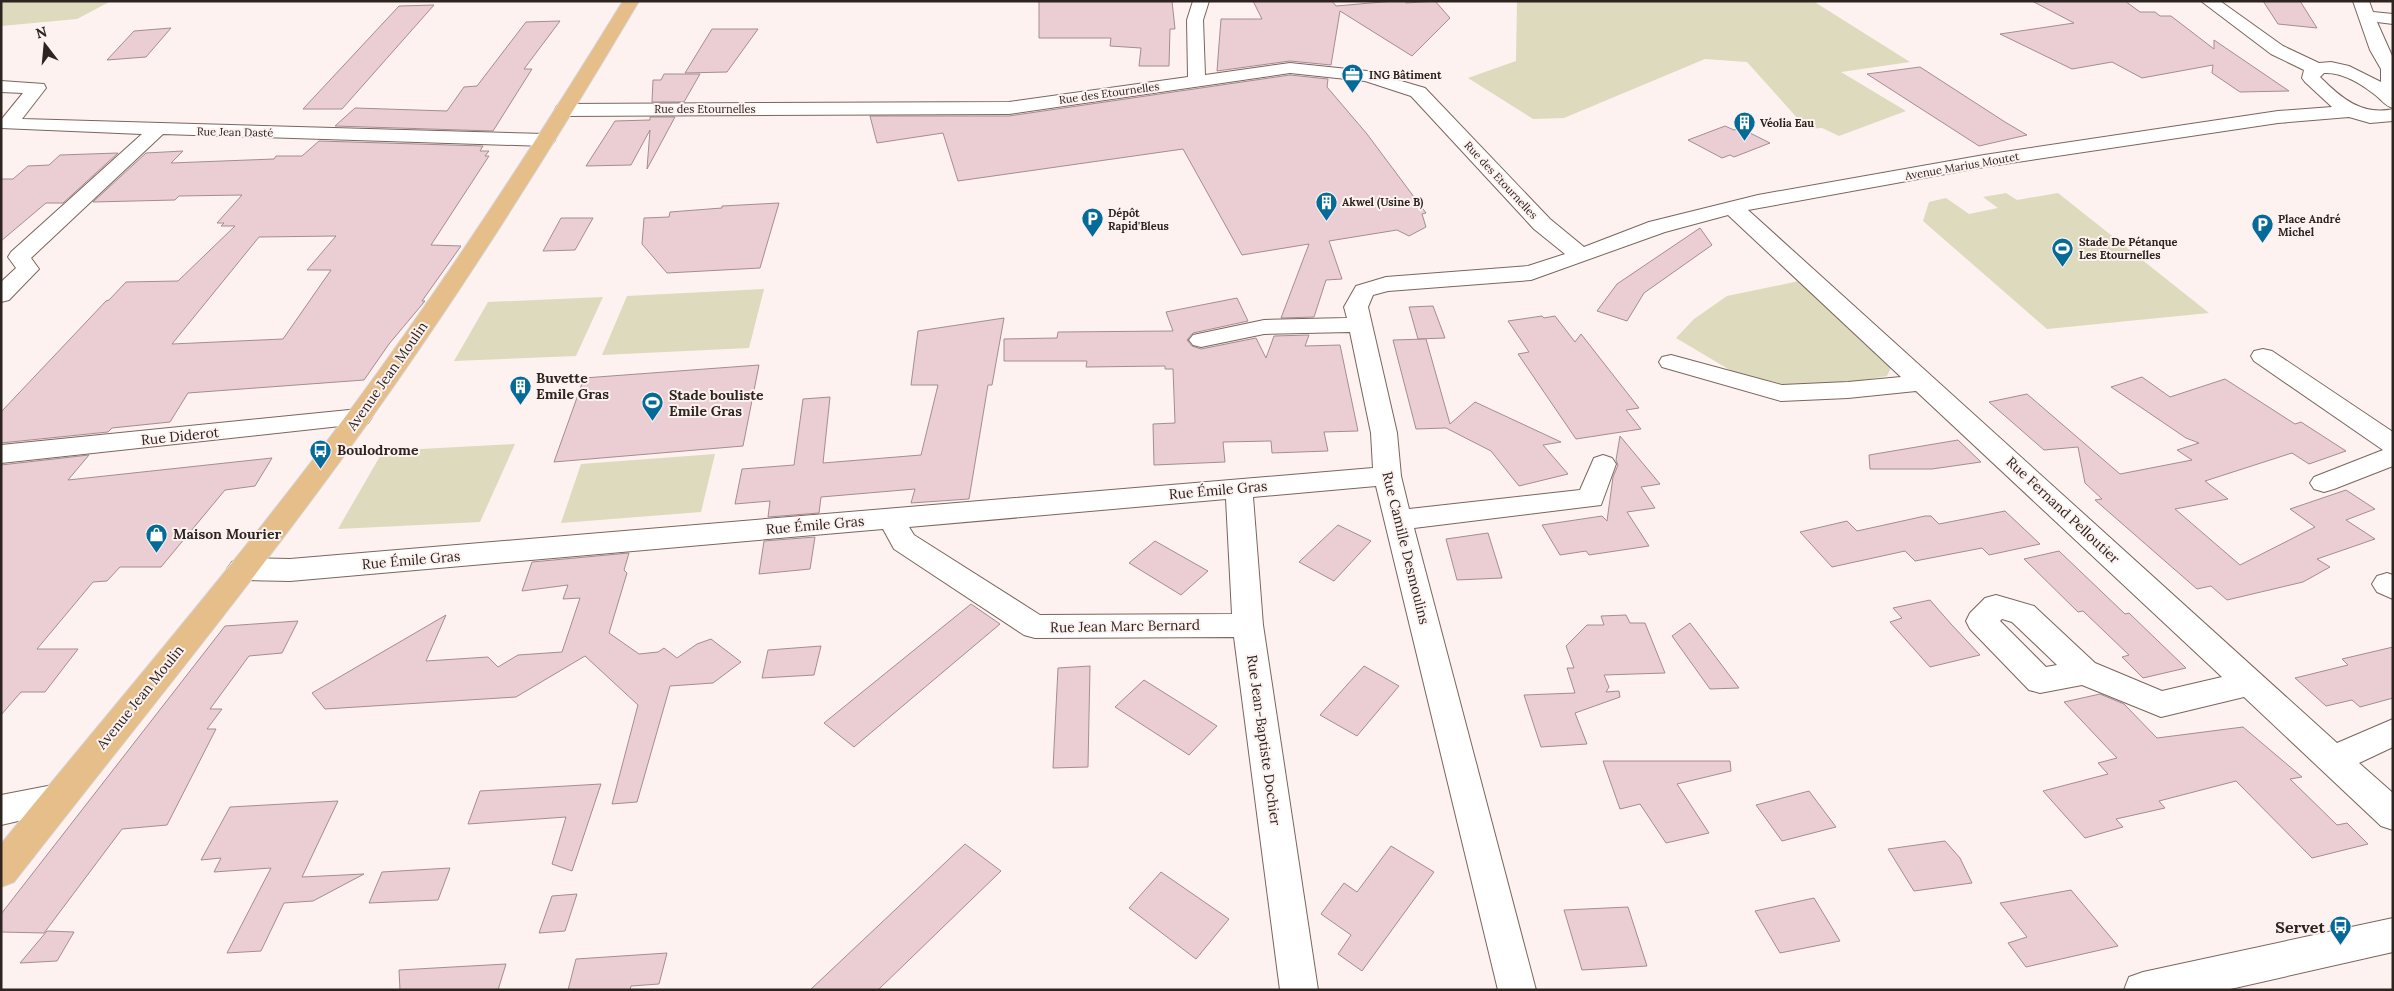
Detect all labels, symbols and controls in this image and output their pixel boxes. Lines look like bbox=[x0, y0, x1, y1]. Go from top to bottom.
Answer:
north arrow bbox=[20, 20, 70, 70]
text: N bbox=[34, 22, 49, 43]
office icon: ING Bâtiment bbox=[1341, 63, 1365, 94]
place label: ING Bâtiment bbox=[1369, 68, 1442, 82]
street label: Rue des Etournelles bbox=[1058, 79, 1160, 107]
street label: Rue des Etournelles bbox=[654, 102, 756, 116]
building icon: Véolia Eau bbox=[1732, 111, 1756, 142]
place label: Véolia Eau bbox=[1760, 116, 1814, 130]
street label: Rue Jean Dasté bbox=[197, 124, 273, 140]
street label: Rue des Etournelles bbox=[1461, 138, 1541, 222]
street label: Avenue Marius Moutet bbox=[1903, 149, 2021, 183]
building icon: Akwel (Usine B) bbox=[1314, 190, 1338, 221]
place label: Akwel (Usine B) bbox=[1342, 195, 1423, 210]
place label: Dépôt Rapid'Bleus bbox=[1108, 206, 1169, 233]
parking icon: Dépôt Rapid'Bleus bbox=[1080, 207, 1104, 238]
place label: Place André Michel bbox=[2278, 212, 2341, 239]
parking icon: Place André Michel bbox=[2250, 213, 2274, 244]
place label: Stade De Pétanque Les Etournelles bbox=[2079, 235, 2178, 262]
sports icon: Stade De Pétanque Les Etournelles bbox=[2051, 236, 2075, 267]
street label: Avenue Jean Moulin bbox=[342, 318, 432, 435]
place label: Buvette Emile Gras bbox=[536, 369, 609, 403]
building icon: Buvette Emile Gras bbox=[508, 374, 532, 405]
place label: Stade bouliste Emile Gras bbox=[669, 386, 764, 420]
sports icon: Stade bouliste Emile Gras bbox=[641, 391, 665, 422]
street label: Rue Diderot bbox=[140, 423, 220, 449]
bus stop icon: Boulodrome bbox=[309, 438, 333, 469]
place label: Boulodrome bbox=[337, 441, 419, 459]
street label: Rue Fernand Pelloutier bbox=[2002, 453, 2124, 567]
street label: Rue Camille Desmoulins bbox=[1378, 470, 1434, 626]
street label: Rue Émile Gras bbox=[1168, 477, 1268, 503]
street label: Rue Émile Gras bbox=[765, 512, 865, 538]
shop icon: Maison Mourier bbox=[145, 522, 169, 553]
place label: Maison Mourier bbox=[173, 525, 281, 543]
street label: Rue Émile Gras bbox=[361, 547, 461, 573]
street label: Rue Jean Marc Bernard bbox=[1050, 616, 1200, 636]
street label: Avenue Jean Moulin bbox=[92, 641, 188, 753]
street label: Rue Jean-Baptiste Dochier bbox=[1243, 653, 1285, 827]
bus stop icon: Servet bbox=[2329, 915, 2353, 946]
place label: Servet bbox=[2275, 917, 2325, 937]

